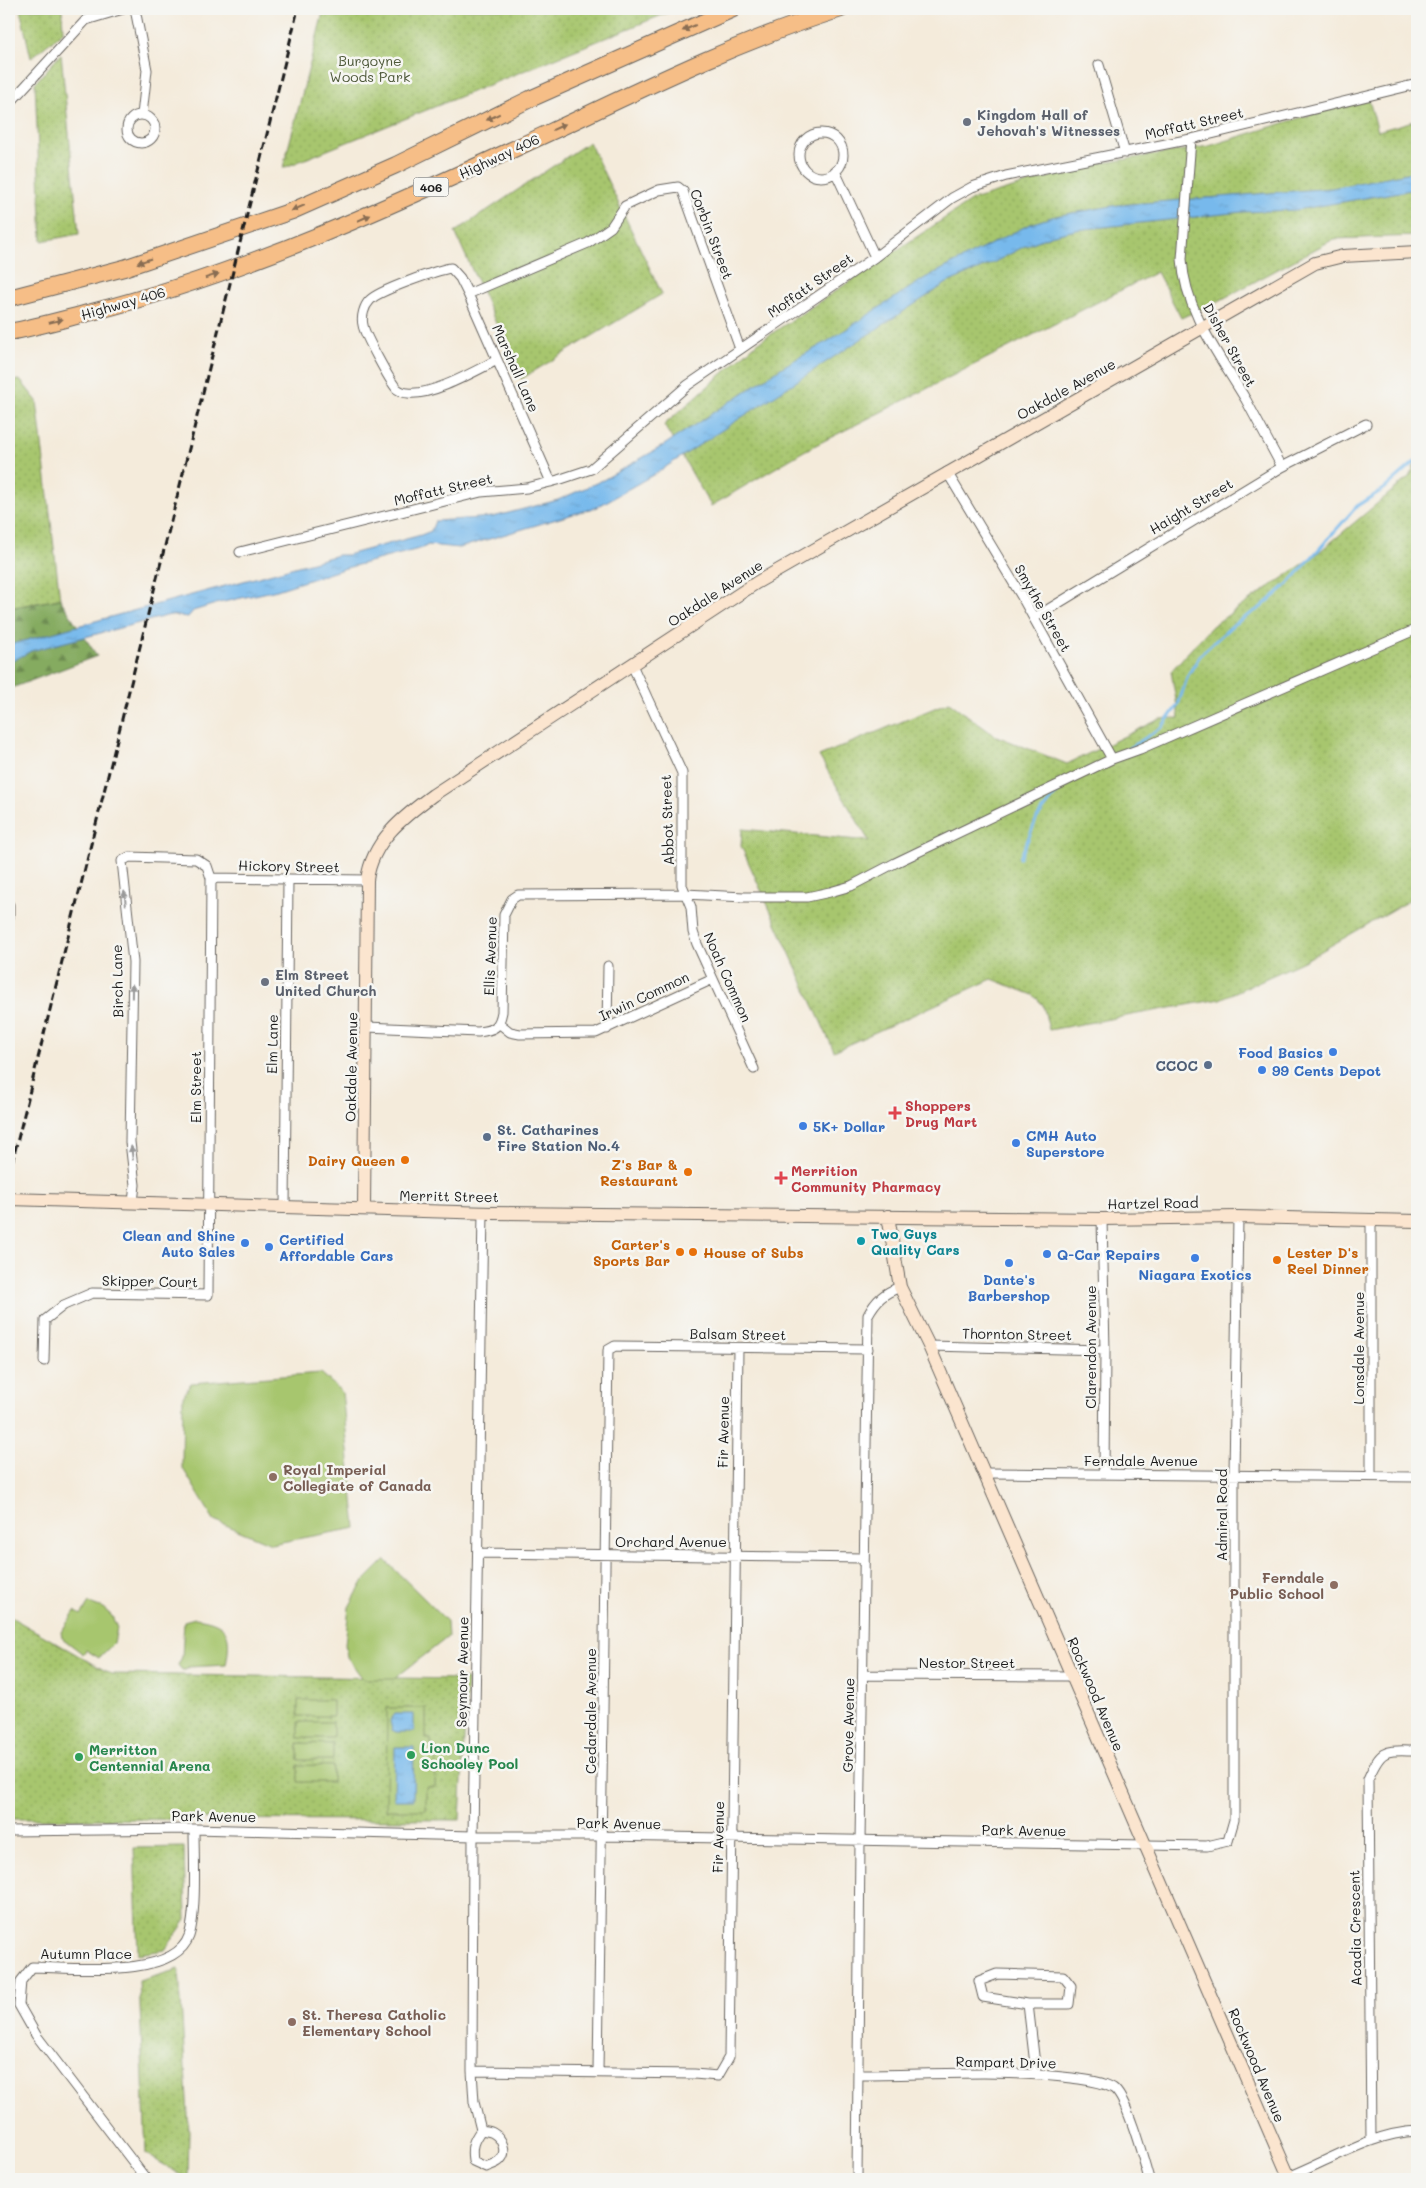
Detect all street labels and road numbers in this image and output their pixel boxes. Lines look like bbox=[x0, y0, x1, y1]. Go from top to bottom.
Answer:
street label: Moffatt Street bbox=[1143, 102, 1245, 144]
street label: Highway 406 bbox=[456, 129, 542, 183]
road number: 406 bbox=[414, 178, 448, 196]
street label: Corbin Street bbox=[686, 186, 738, 282]
street label: Moffatt Street bbox=[763, 248, 857, 322]
street label: Highway 406 bbox=[79, 282, 167, 324]
street label: Disher Street bbox=[1199, 300, 1261, 390]
street label: Marshall Lane bbox=[488, 321, 544, 415]
street label: Oakdale Avenue bbox=[1013, 354, 1119, 424]
street label: Moffatt Street bbox=[392, 468, 494, 510]
street label: Haight Street bbox=[1146, 474, 1236, 538]
street label: Oakdale Avenue bbox=[664, 555, 766, 631]
street label: Smythe Street bbox=[1010, 561, 1076, 655]
street label: Abbot Street bbox=[656, 774, 678, 866]
street label: Hickory Street bbox=[238, 856, 340, 876]
street label: Ellis Avenue bbox=[479, 916, 501, 996]
street label: Noah Common bbox=[700, 929, 756, 1025]
street label: Birch Lane bbox=[107, 944, 127, 1018]
street label: Irwin Common bbox=[596, 967, 692, 1025]
street label: Oakdale Avenue bbox=[341, 1012, 361, 1122]
street label: Elm Lane bbox=[262, 1014, 282, 1074]
street label: Elm Street bbox=[186, 1051, 205, 1123]
street label: Merritt Street bbox=[399, 1186, 499, 1206]
street label: Hartzel Road bbox=[1107, 1193, 1199, 1213]
street label: Skipper Court bbox=[102, 1271, 198, 1291]
street label: Clarendon Avenue bbox=[1081, 1285, 1100, 1409]
street label: Lonsdale Avenue bbox=[1349, 1292, 1368, 1404]
street label: Balsam Street bbox=[690, 1324, 786, 1344]
street label: Thornton Street bbox=[962, 1324, 1072, 1344]
street label: Fir Avenue bbox=[713, 1396, 733, 1468]
street label: Ferndale Avenue bbox=[1084, 1451, 1198, 1470]
street label: Admiral Road bbox=[1212, 1469, 1231, 1561]
street label: Orchard Avenue bbox=[615, 1532, 727, 1551]
street label: Seymour Avenue bbox=[452, 1616, 472, 1728]
street label: Rockwood Avenue bbox=[1063, 1634, 1129, 1754]
street label: Cedardale Avenue bbox=[581, 1648, 600, 1774]
street label: Nestor Street bbox=[919, 1653, 1015, 1672]
street label: Grove Avenue bbox=[838, 1677, 858, 1773]
street label: Fir Avenue bbox=[708, 1801, 728, 1873]
street label: Park Avenue bbox=[172, 1806, 256, 1826]
street label: Park Avenue bbox=[577, 1813, 661, 1833]
street label: Park Avenue bbox=[982, 1820, 1066, 1840]
street label: Acadia Crescent bbox=[1344, 1870, 1366, 1986]
street label: Autumn Place bbox=[40, 1944, 132, 1963]
street label: Rockwood Avenue bbox=[1224, 2005, 1290, 2125]
street label: Rampart Drive bbox=[955, 2052, 1057, 2072]

